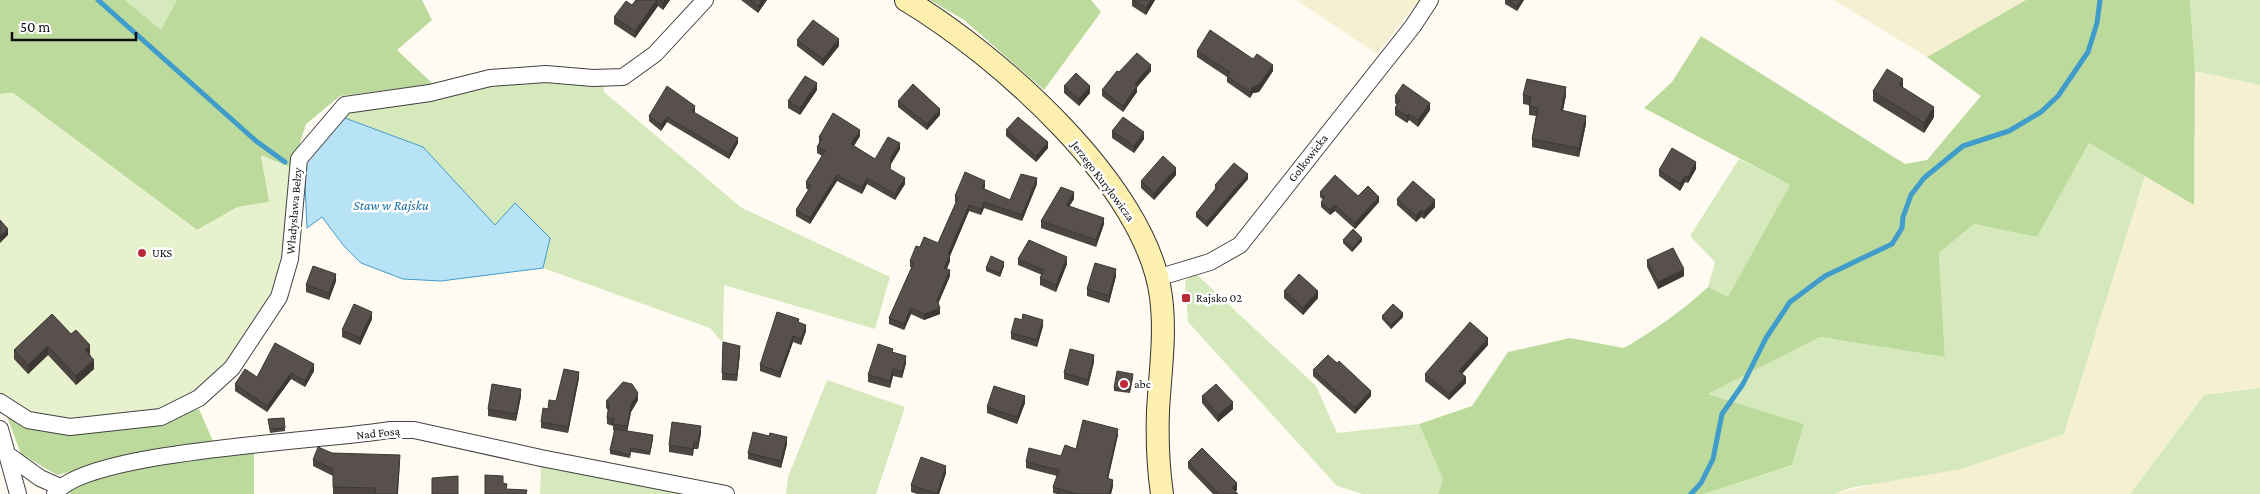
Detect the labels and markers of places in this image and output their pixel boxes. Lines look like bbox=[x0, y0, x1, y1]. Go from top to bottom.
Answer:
place label: UKS bbox=[152, 246, 173, 260]
marker: UKS bbox=[136, 247, 148, 259]
place label: Rajsko 02 bbox=[1196, 291, 1242, 305]
marker: Rajsko 02 bbox=[1180, 292, 1192, 304]
place label: abc bbox=[1134, 377, 1151, 391]
marker: abc bbox=[1118, 378, 1130, 390]

